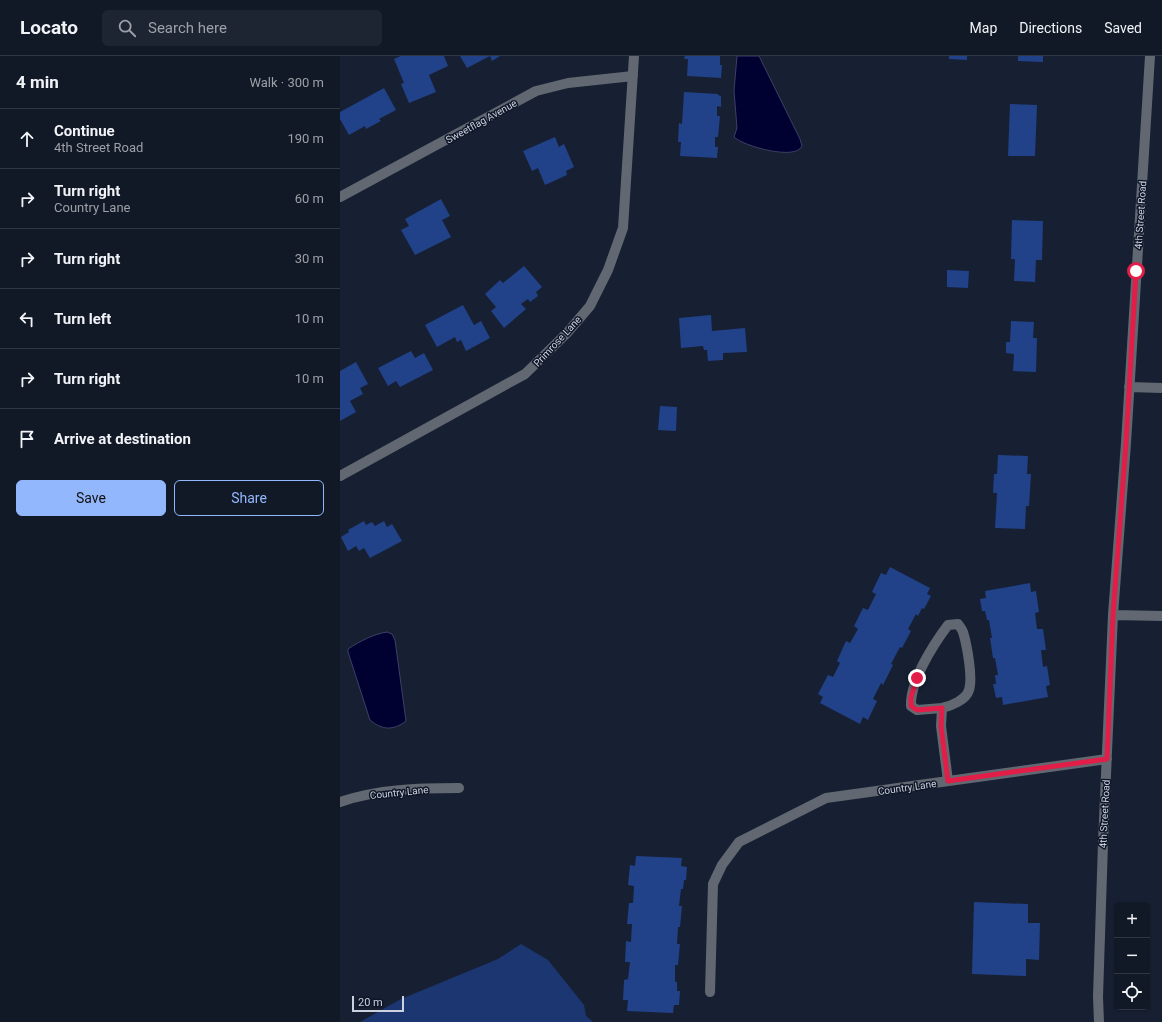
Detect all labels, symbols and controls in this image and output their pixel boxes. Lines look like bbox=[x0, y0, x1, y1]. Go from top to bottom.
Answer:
search box bbox=[102, 10, 382, 46]
text: Locato bbox=[20, 16, 78, 39]
icon: search bbox=[116, 17, 138, 39]
text: Search here bbox=[148, 19, 227, 37]
text: Map bbox=[970, 20, 997, 36]
text: Directions bbox=[1019, 20, 1082, 36]
text: Saved bbox=[1104, 20, 1142, 36]
text: 4 min bbox=[16, 72, 59, 92]
text: Walk · 300 m bbox=[249, 75, 324, 90]
street label: Sweetflag Avenue bbox=[444, 97, 519, 145]
text: Continue bbox=[54, 122, 115, 140]
icon: ahead bbox=[16, 128, 38, 150]
text: 190 m bbox=[287, 131, 324, 146]
text: 4th Street Road bbox=[54, 140, 143, 155]
street label: 4th Street Road bbox=[1133, 180, 1148, 250]
text: Turn right bbox=[54, 182, 120, 200]
icon: right bbox=[16, 188, 38, 210]
text: 60 m bbox=[295, 191, 324, 206]
text: Country Lane bbox=[54, 200, 131, 215]
icon: right bbox=[16, 248, 38, 270]
text: Turn right bbox=[54, 250, 120, 268]
text: 30 m bbox=[295, 251, 324, 266]
route start bbox=[1127, 262, 1145, 280]
icon: left bbox=[16, 308, 38, 330]
text: Turn left bbox=[54, 310, 111, 328]
text: 10 m bbox=[295, 311, 324, 326]
street label: Primrose Lane bbox=[531, 314, 583, 369]
icon: right bbox=[16, 368, 38, 390]
text: Turn right bbox=[54, 370, 120, 388]
text: 10 m bbox=[295, 371, 324, 386]
icon: arrive bbox=[16, 428, 38, 450]
text: Arrive at destination bbox=[54, 430, 191, 448]
button: Save bbox=[16, 480, 166, 516]
button: Share bbox=[174, 480, 324, 516]
route end bbox=[908, 669, 926, 687]
street label: Country Lane bbox=[877, 778, 937, 797]
street label: 4th Street Road bbox=[1097, 779, 1112, 849]
street label: Country Lane bbox=[369, 784, 429, 801]
map controls bbox=[1114, 902, 1150, 1010]
button: + bbox=[1114, 902, 1150, 938]
button: − bbox=[1114, 938, 1150, 974]
button: locate bbox=[1114, 974, 1150, 1010]
scale bar bbox=[352, 994, 404, 1013]
text: 20 m bbox=[358, 996, 383, 1009]

